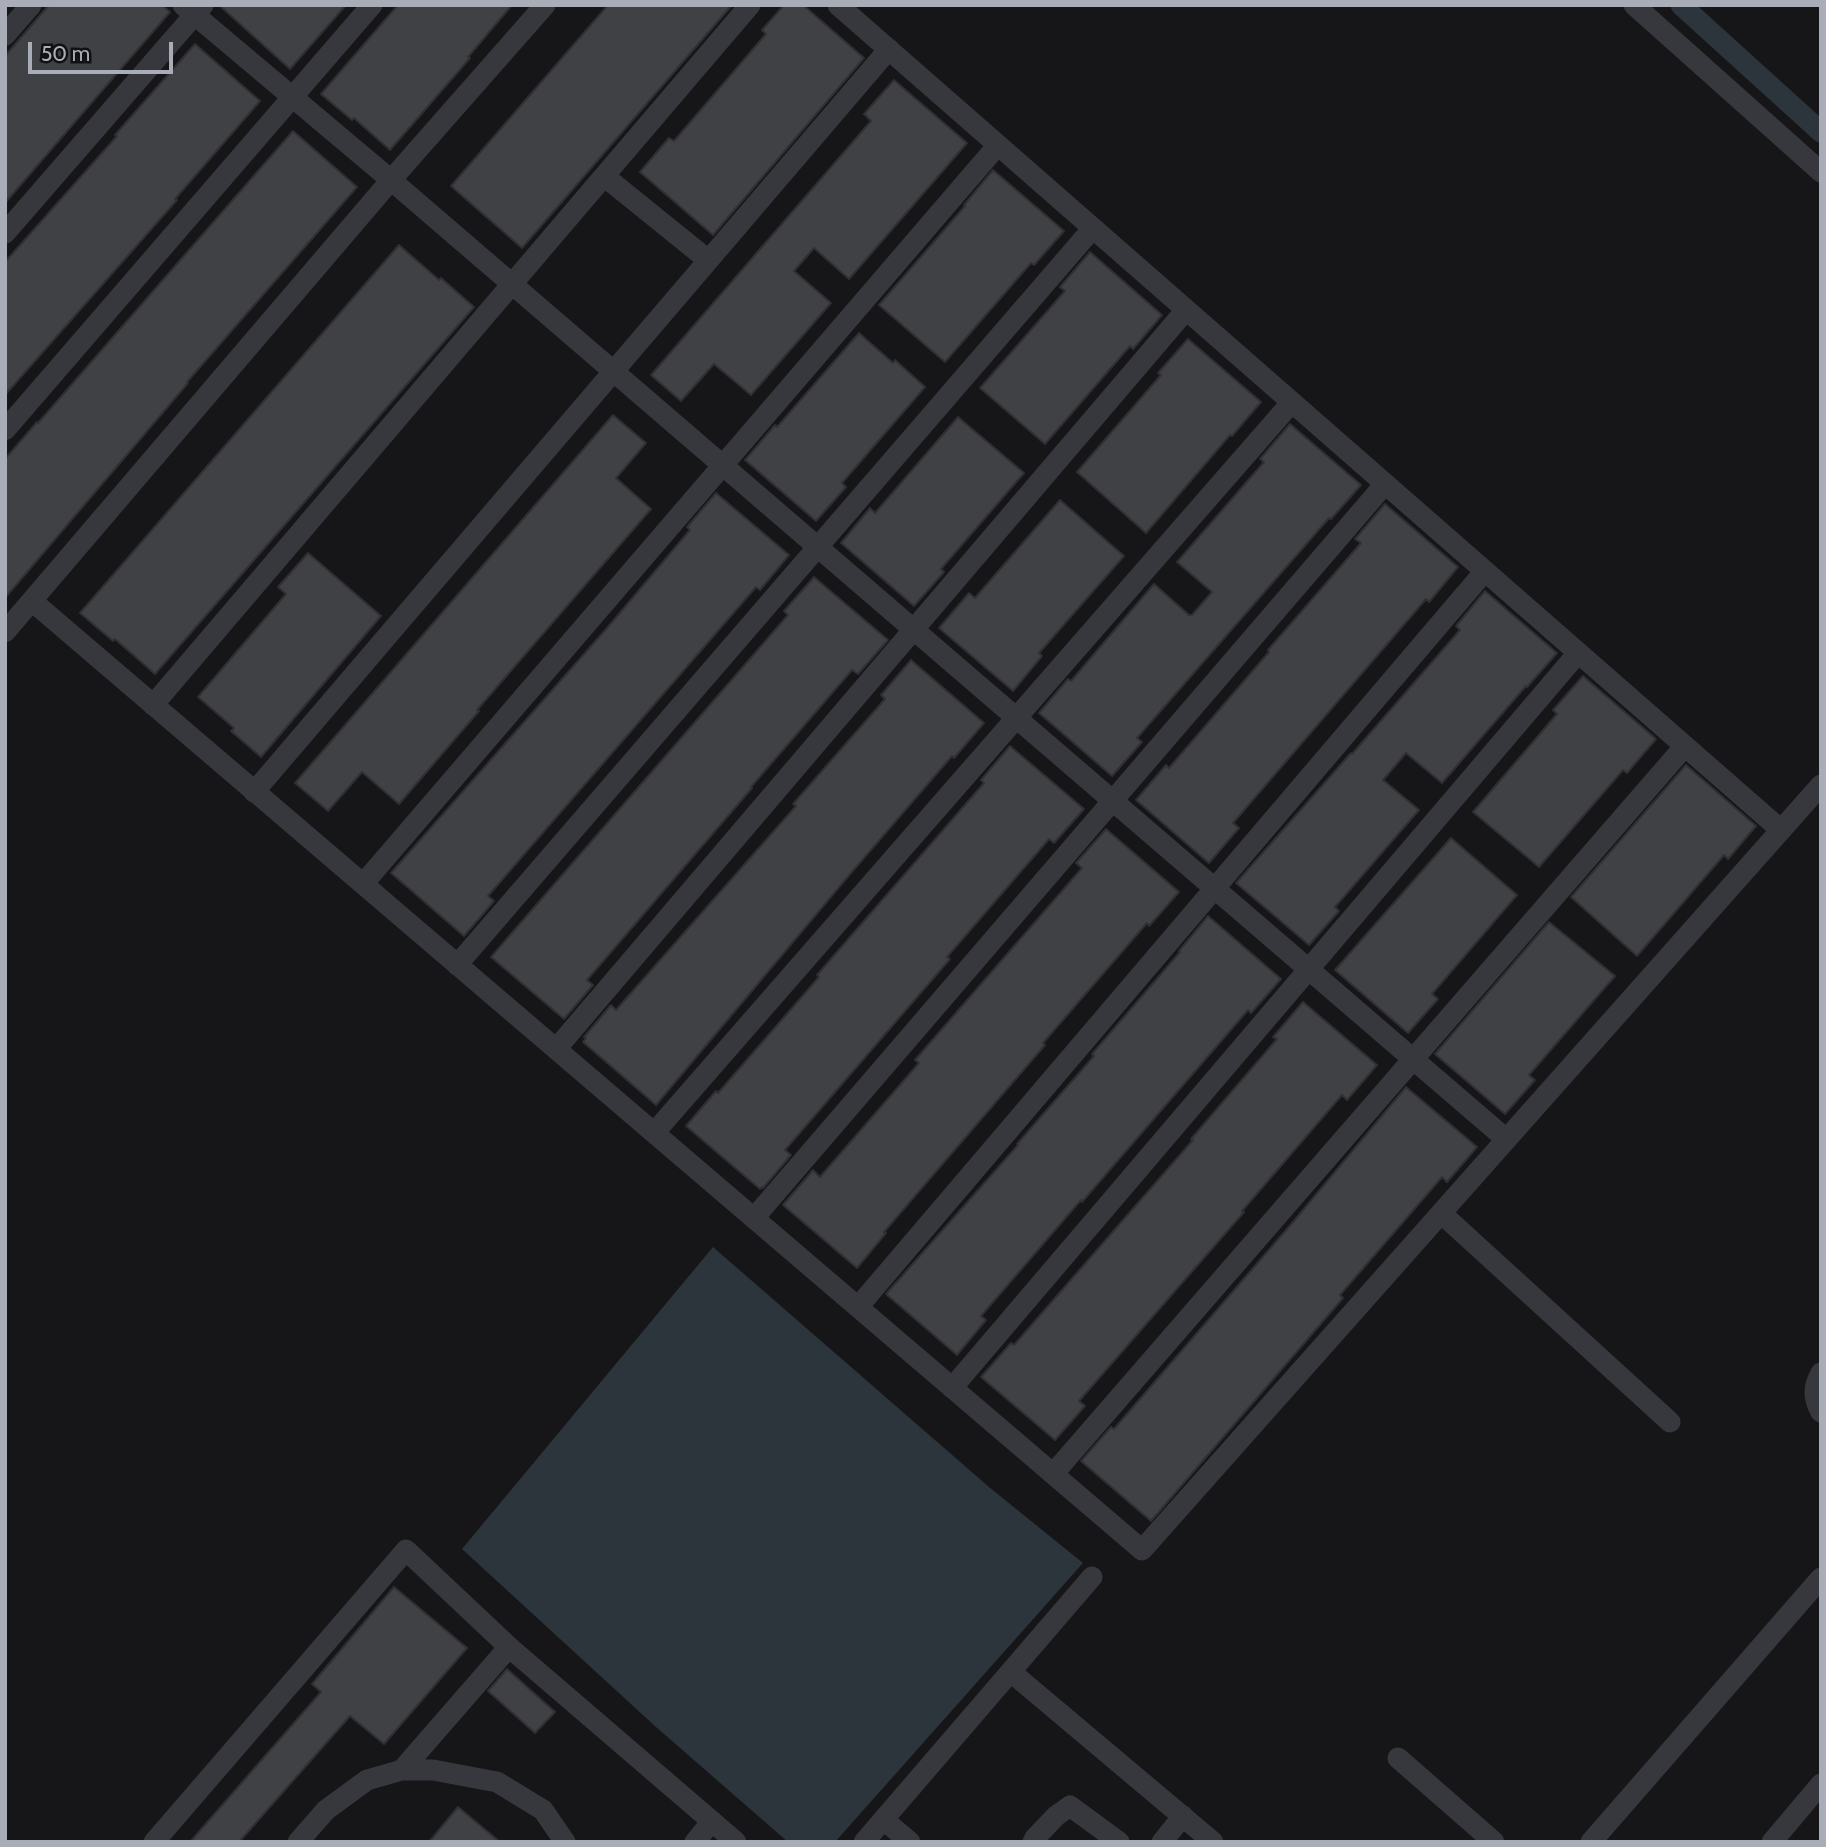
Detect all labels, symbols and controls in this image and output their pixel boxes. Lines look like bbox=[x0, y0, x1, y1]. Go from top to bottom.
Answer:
scale bar bbox=[32, 28, 177, 72]
text: 50 m bbox=[41, 41, 90, 66]

